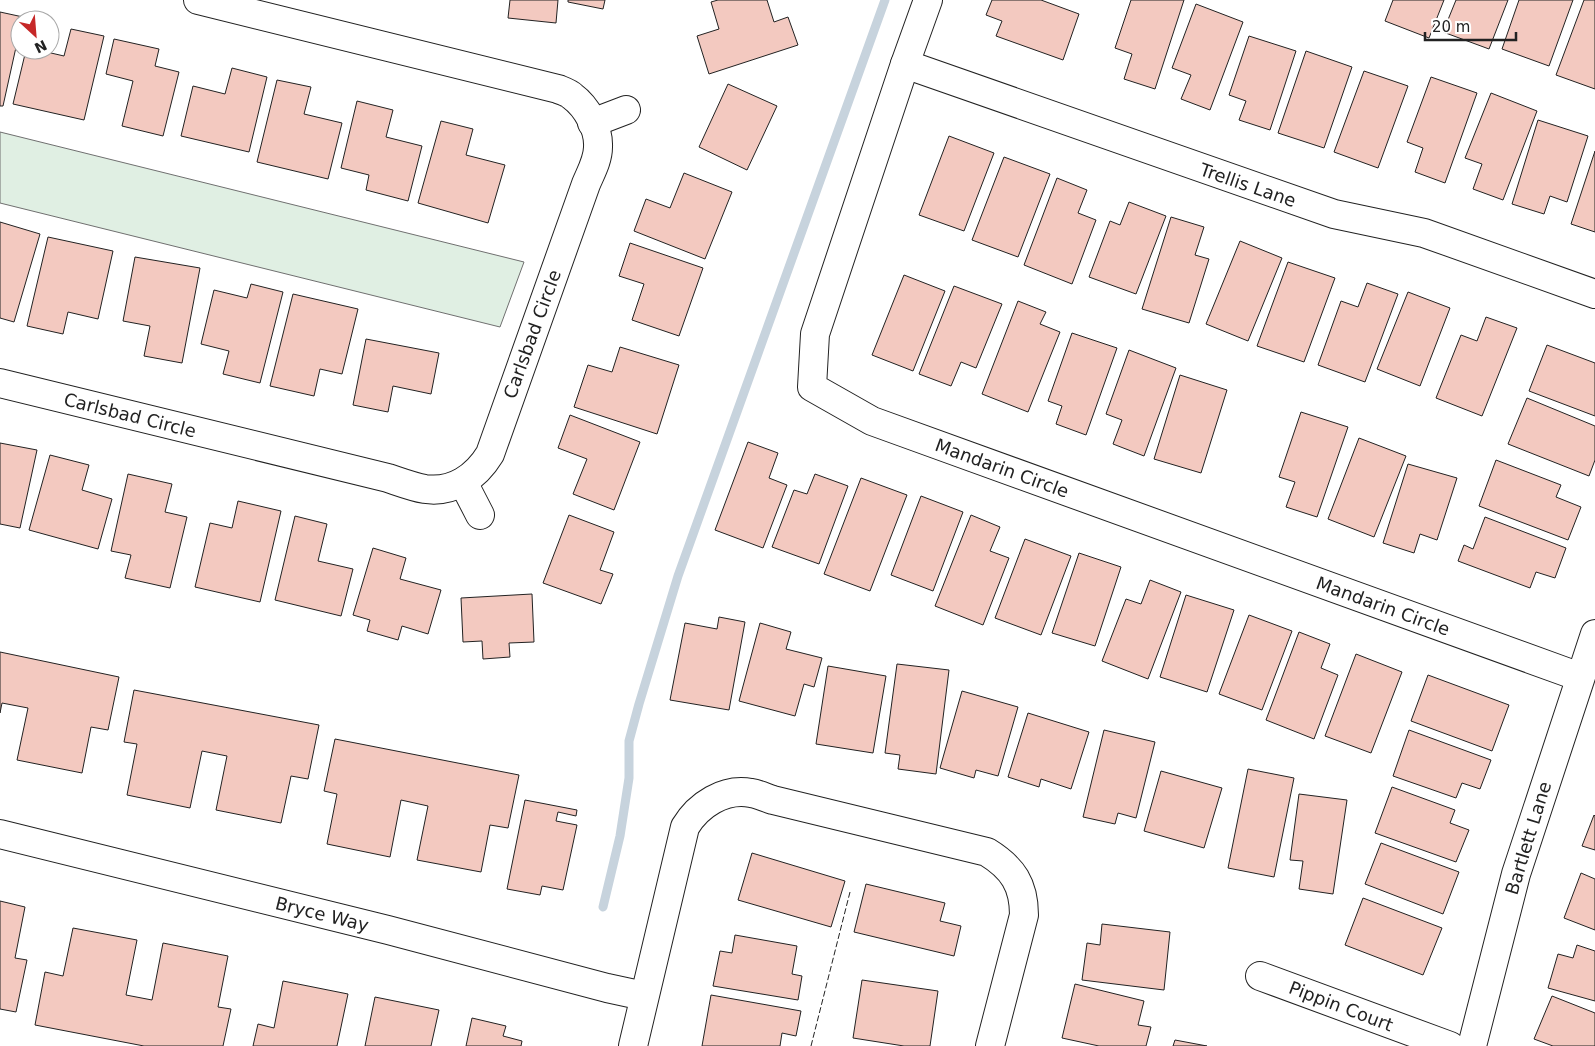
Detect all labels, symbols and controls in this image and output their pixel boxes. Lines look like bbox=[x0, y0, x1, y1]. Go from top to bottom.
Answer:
north arrow bbox=[10, 10, 60, 60]
scale bar bbox=[1425, 10, 1516, 42]
text: 20 m bbox=[1432, 18, 1470, 36]
text: N bbox=[32, 37, 49, 56]
street label: Trellis Lane bbox=[1196, 158, 1299, 211]
street label: Carlsbad Circle bbox=[499, 267, 565, 401]
street label: Carlsbad Circle bbox=[62, 388, 198, 442]
street label: Mandarin Circle bbox=[932, 434, 1072, 502]
street label: Mandarin Circle bbox=[1313, 572, 1453, 640]
street label: Bartlett Lane bbox=[1501, 779, 1555, 897]
street label: Bryce Way bbox=[273, 892, 371, 936]
street label: Pippin Court bbox=[1286, 977, 1396, 1035]

